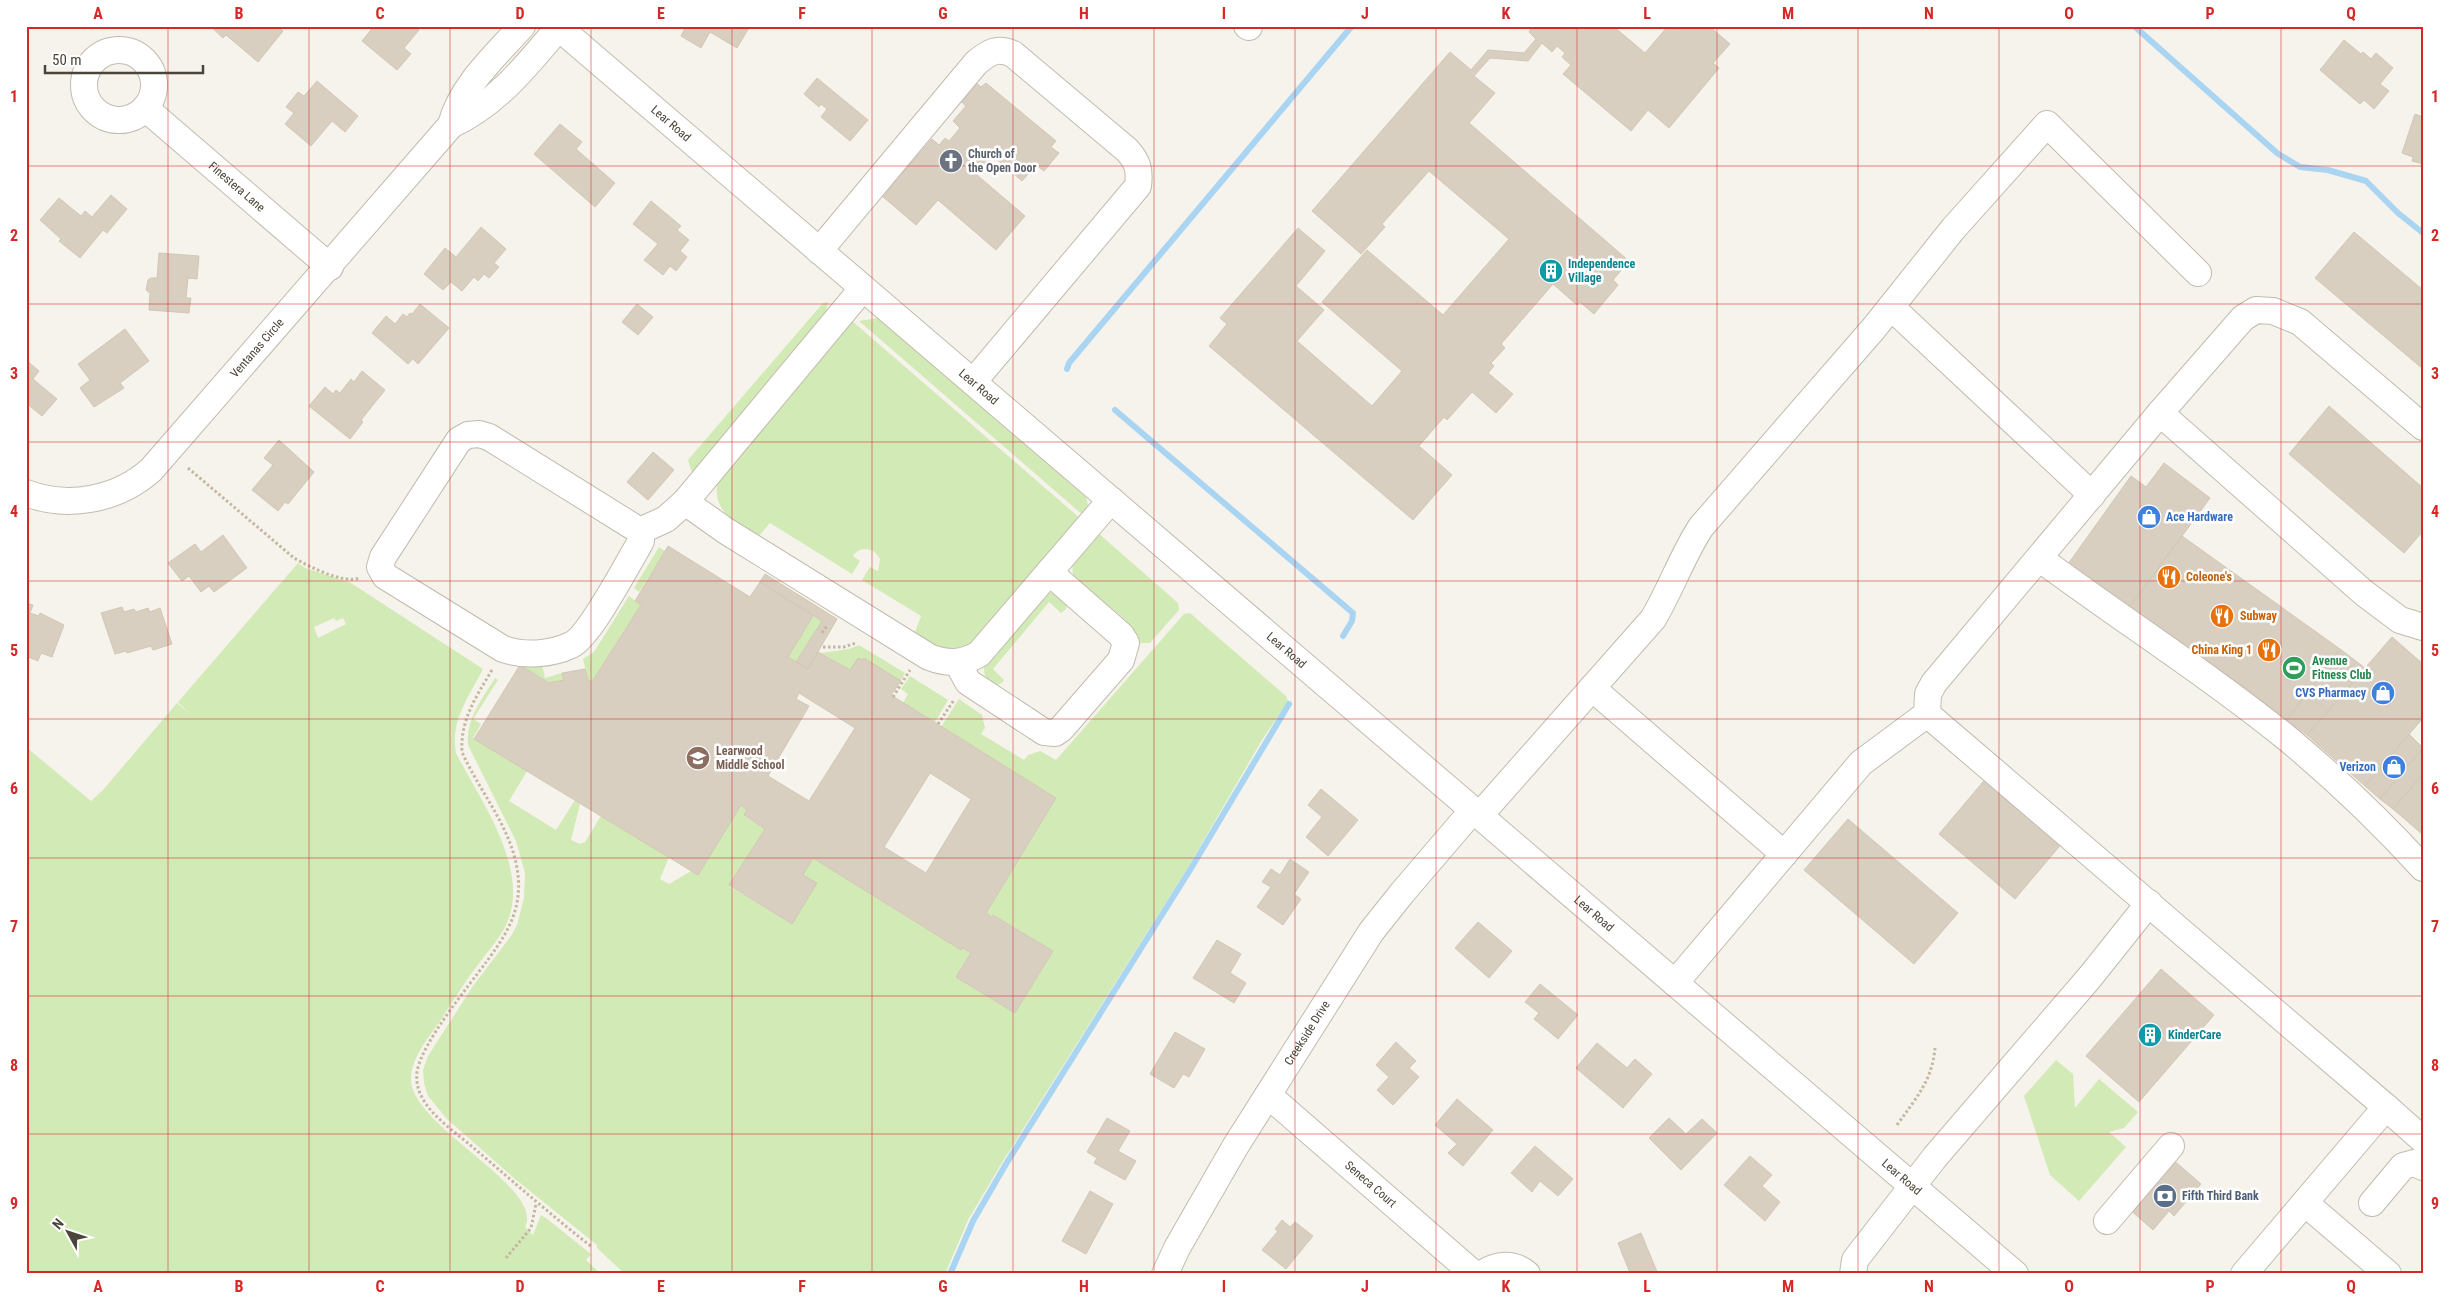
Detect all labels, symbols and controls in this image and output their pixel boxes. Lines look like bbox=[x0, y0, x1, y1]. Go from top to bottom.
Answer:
text: A bbox=[93, 4, 103, 23]
text: B bbox=[235, 4, 244, 23]
text: C bbox=[375, 4, 385, 23]
text: D bbox=[515, 4, 525, 23]
text: E bbox=[657, 4, 665, 23]
text: F bbox=[798, 4, 806, 23]
text: G bbox=[938, 4, 948, 23]
text: H bbox=[1079, 4, 1089, 23]
text: I bbox=[1222, 4, 1226, 23]
text: J bbox=[1361, 4, 1369, 23]
text: K bbox=[1502, 4, 1511, 23]
text: L bbox=[1643, 4, 1651, 23]
text: M bbox=[1782, 4, 1794, 23]
text: N bbox=[1924, 4, 1934, 23]
text: O bbox=[2064, 4, 2074, 23]
text: P bbox=[2205, 4, 2215, 23]
text: Q bbox=[2346, 4, 2356, 23]
scale bar bbox=[45, 42, 202, 74]
text: 50 m bbox=[52, 51, 82, 69]
text: 1 bbox=[10, 87, 18, 106]
text: 1 bbox=[2431, 87, 2439, 106]
street label: Lear Road bbox=[648, 103, 694, 144]
place label: Church of the Open Door bbox=[968, 147, 1036, 175]
church icon: Church of the Open Door bbox=[938, 148, 964, 174]
street label: Finestera Lane bbox=[206, 159, 268, 215]
text: 2 bbox=[10, 226, 18, 245]
text: 2 bbox=[2431, 226, 2439, 245]
place label: Independence Village bbox=[1568, 257, 1636, 285]
building icon: Independence Village bbox=[1538, 258, 1564, 284]
street label: Ventanas Circle bbox=[227, 315, 287, 381]
text: 3 bbox=[10, 364, 18, 383]
text: 3 bbox=[2431, 364, 2439, 383]
street label: Lear Road bbox=[956, 366, 1001, 408]
text: 4 bbox=[10, 502, 18, 521]
text: 4 bbox=[2431, 502, 2439, 521]
shop icon: Ace Hardware bbox=[2136, 504, 2162, 530]
place label: Ace Hardware bbox=[2166, 510, 2233, 524]
restaurant icon: Coleone's bbox=[2156, 564, 2182, 590]
place label: Coleone's bbox=[2186, 570, 2233, 584]
restaurant icon: Subway bbox=[2209, 603, 2235, 629]
place label: Subway bbox=[2240, 609, 2277, 623]
street label: Lear Road bbox=[1264, 629, 1309, 671]
restaurant icon: China King 1 bbox=[2256, 637, 2282, 663]
text: 5 bbox=[10, 641, 18, 660]
text: 5 bbox=[2431, 641, 2439, 660]
place label: China King 1 bbox=[2191, 643, 2252, 657]
place label: Avenue Fitness Club bbox=[2312, 654, 2371, 682]
sports icon: Avenue Fitness Club bbox=[2281, 655, 2307, 681]
shop icon: CVS Pharmacy bbox=[2370, 680, 2396, 706]
place label: CVS Pharmacy bbox=[2295, 686, 2367, 700]
place label: Learwood Middle School bbox=[716, 744, 784, 772]
school or university icon: Learwood Middle School bbox=[685, 745, 711, 771]
shop icon: Verizon bbox=[2381, 754, 2407, 780]
place label: Verizon bbox=[2339, 760, 2376, 774]
text: 6 bbox=[10, 779, 18, 798]
text: 6 bbox=[2431, 779, 2439, 798]
street label: Lear Road bbox=[1571, 893, 1617, 934]
text: 7 bbox=[10, 917, 18, 936]
text: 7 bbox=[2431, 917, 2439, 936]
street label: Creekside Drive bbox=[1282, 998, 1333, 1068]
building icon: KinderCare bbox=[2137, 1022, 2163, 1048]
place label: KinderCare bbox=[2168, 1028, 2222, 1042]
text: 8 bbox=[10, 1056, 18, 1075]
text: 8 bbox=[2431, 1056, 2439, 1075]
street label: Lear Road bbox=[1879, 1156, 1924, 1198]
street label: Seneca Court bbox=[1342, 1158, 1400, 1211]
bank icon: Fifth Third Bank bbox=[2152, 1183, 2178, 1209]
place label: Fifth Third Bank bbox=[2182, 1189, 2259, 1203]
text: 9 bbox=[10, 1194, 18, 1213]
text: 9 bbox=[2431, 1194, 2439, 1213]
north arrow bbox=[42, 1208, 92, 1258]
text: N bbox=[49, 1215, 67, 1232]
text: A bbox=[93, 1277, 103, 1296]
text: B bbox=[235, 1277, 244, 1296]
text: C bbox=[375, 1277, 385, 1296]
text: D bbox=[515, 1277, 525, 1296]
text: E bbox=[657, 1277, 665, 1296]
text: F bbox=[798, 1277, 806, 1296]
text: G bbox=[938, 1277, 948, 1296]
text: H bbox=[1079, 1277, 1089, 1296]
text: I bbox=[1222, 1277, 1226, 1296]
text: J bbox=[1361, 1277, 1369, 1296]
text: K bbox=[1502, 1277, 1511, 1296]
text: L bbox=[1643, 1277, 1651, 1296]
text: M bbox=[1782, 1277, 1794, 1296]
text: N bbox=[1924, 1277, 1934, 1296]
text: O bbox=[2064, 1277, 2074, 1296]
text: P bbox=[2205, 1277, 2215, 1296]
text: Q bbox=[2346, 1277, 2356, 1296]

